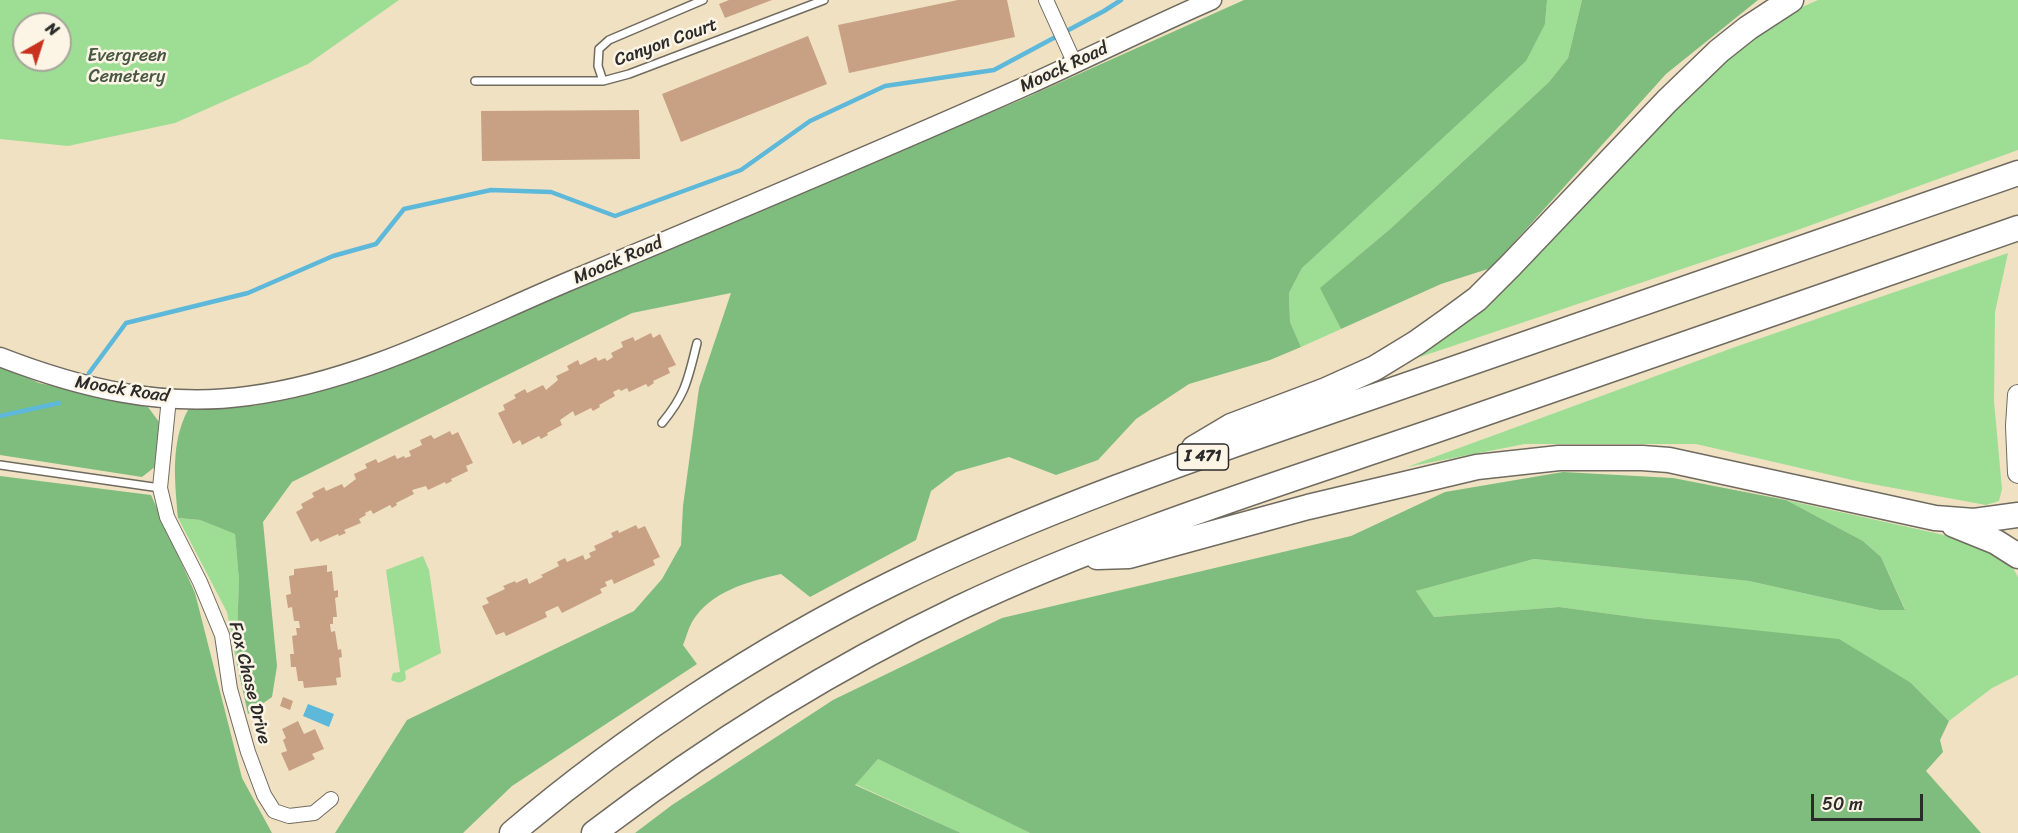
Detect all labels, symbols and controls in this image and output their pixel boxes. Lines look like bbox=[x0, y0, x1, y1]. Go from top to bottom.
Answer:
north arrow bbox=[12, 12, 72, 72]
text: N bbox=[39, 14, 66, 44]
street label: Canyon Court bbox=[611, 14, 721, 72]
street label: Moock Road bbox=[1016, 38, 1112, 98]
park label: Evergreen Cemetery bbox=[87, 45, 167, 88]
street label: Moock Road bbox=[570, 233, 666, 289]
street label: Moock Road bbox=[74, 372, 170, 408]
road number: I 471 bbox=[1178, 444, 1228, 470]
street label: Fox Chase Drive bbox=[223, 620, 275, 746]
scale bar bbox=[1814, 782, 1926, 820]
text: 50 m bbox=[1822, 788, 1863, 820]

